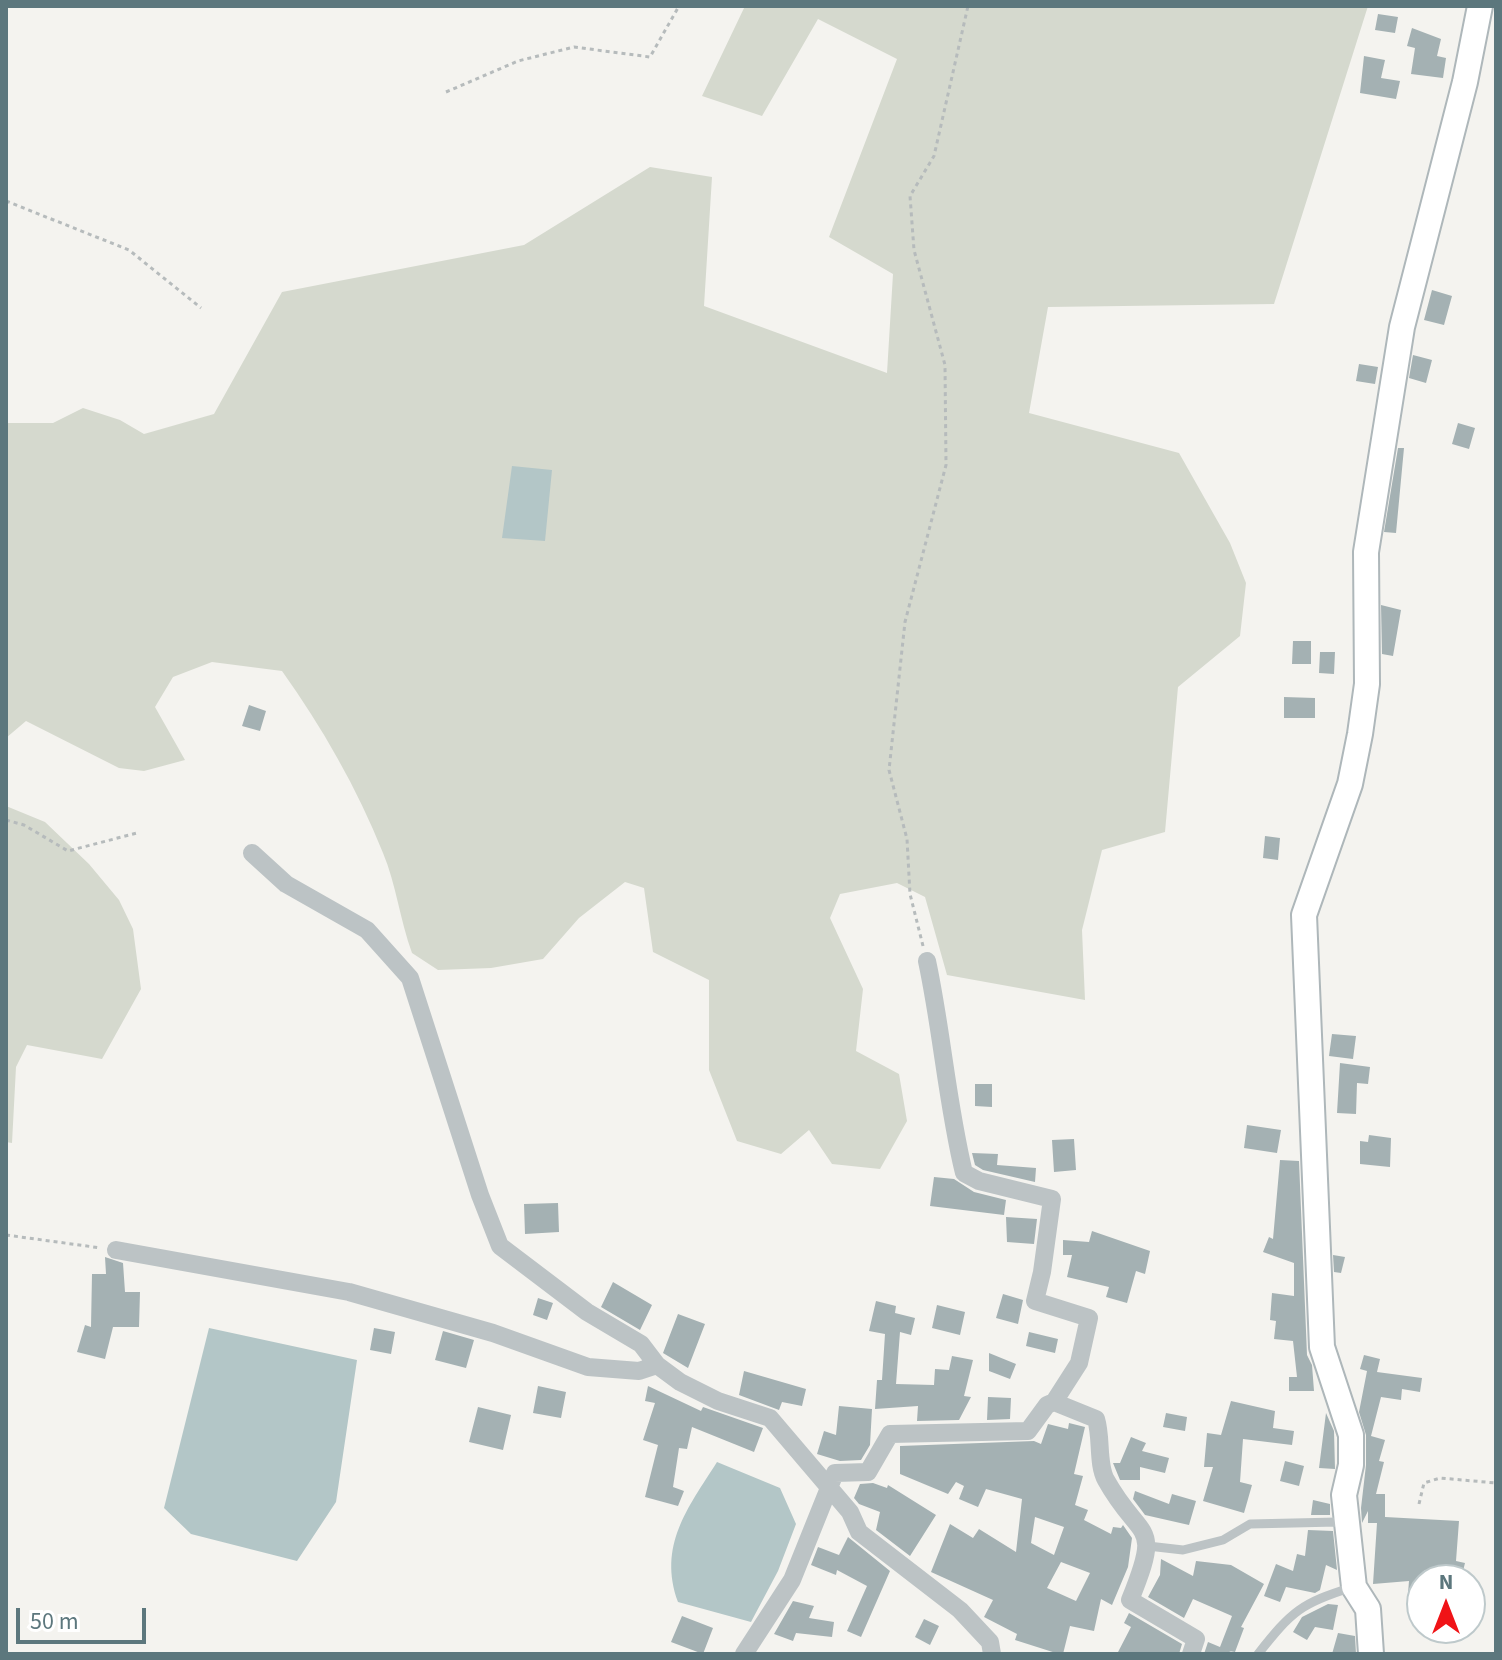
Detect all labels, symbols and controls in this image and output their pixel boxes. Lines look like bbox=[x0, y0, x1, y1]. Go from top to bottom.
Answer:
north arrow bbox=[1406, 1564, 1486, 1644]
text: N bbox=[1439, 1566, 1453, 1598]
scale bar bbox=[20, 1592, 150, 1642]
text: 50 m bbox=[30, 1604, 79, 1639]

